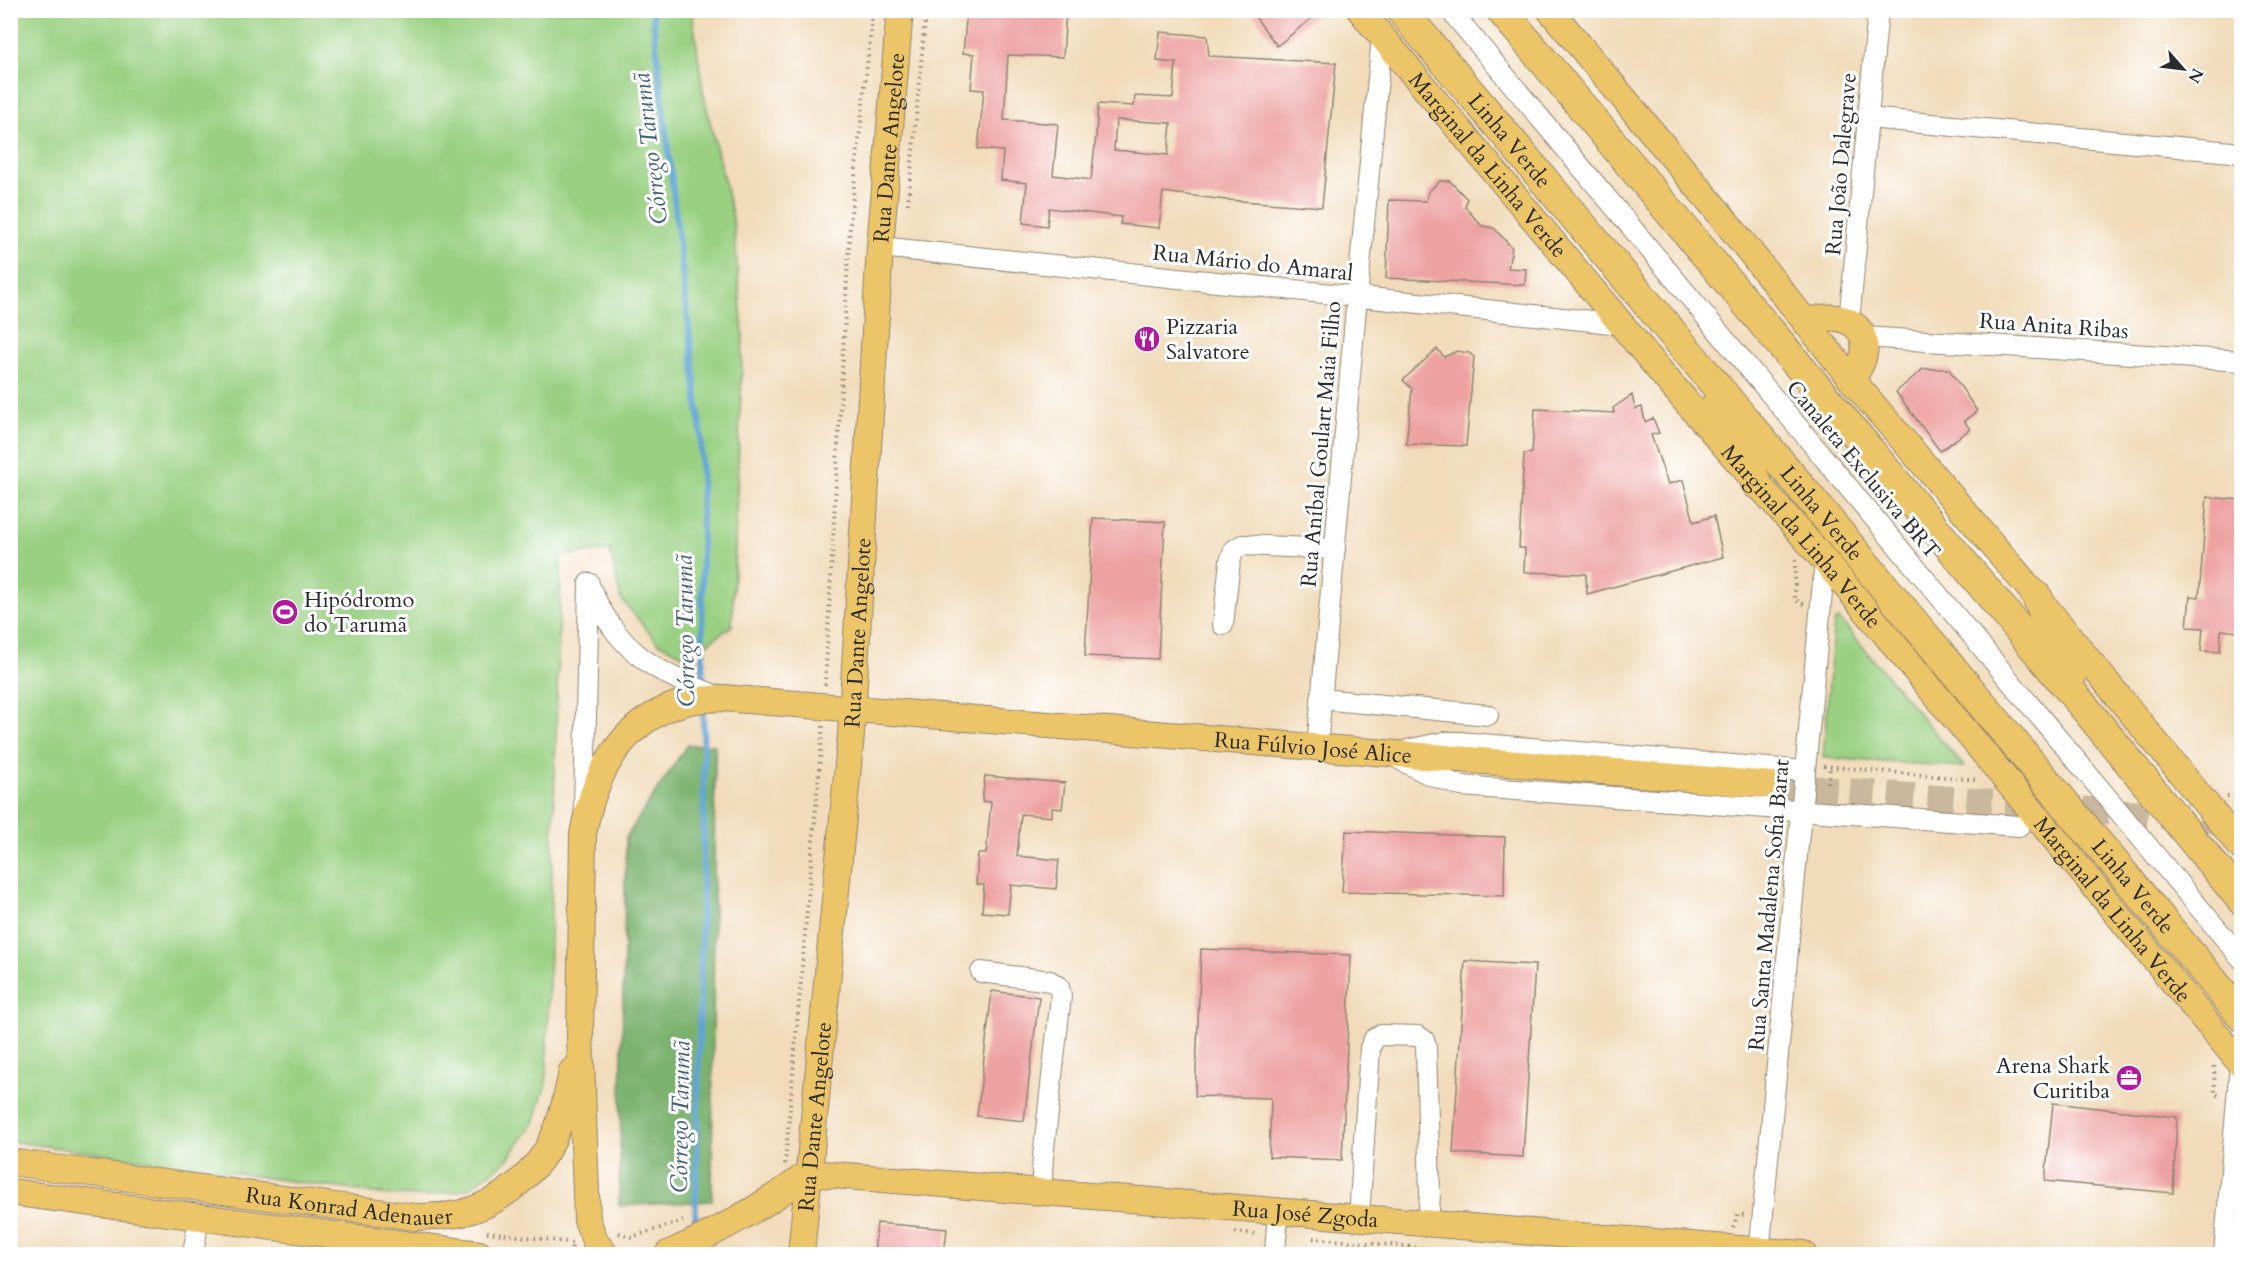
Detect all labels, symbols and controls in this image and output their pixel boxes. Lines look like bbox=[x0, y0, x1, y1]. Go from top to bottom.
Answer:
north arrow bbox=[2153, 39, 2213, 99]
street label: Rua Dante Angelote bbox=[866, 52, 912, 244]
text: N bbox=[2182, 64, 2208, 87]
street label: Marginal da Linha Verde bbox=[1402, 66, 1574, 264]
water label: Córrego Tarumã bbox=[625, 70, 676, 227]
street label: Rua João Dalegrave bbox=[1818, 71, 1864, 257]
street label: Linha Verde bbox=[1461, 87, 1558, 195]
street label: Rua Mário do Amaral bbox=[1151, 238, 1355, 288]
street label: Rua Aníbal Goulart Maia Filho bbox=[1294, 300, 1348, 589]
street label: Rua Anita Ribas bbox=[1978, 306, 2130, 346]
place label: Pizzaria Salvatore bbox=[1166, 312, 1250, 367]
restaurant icon: Pizzaria Salvatore bbox=[1132, 324, 1162, 354]
street label: Canaleta Exclusiva BRT bbox=[1779, 374, 1947, 565]
street label: Marginal da Linha Verde bbox=[1714, 438, 1888, 635]
street label: Linha Verde bbox=[1773, 460, 1870, 567]
street label: Rua Dante Angelote bbox=[837, 537, 879, 729]
water label: Córrego Tarumã bbox=[668, 553, 703, 707]
place label: Hipódromo do Tarumã bbox=[304, 585, 414, 640]
sports icon: Hipódromo do Tarumã bbox=[270, 597, 300, 627]
street label: Rua Fúlvio José Alice bbox=[1213, 725, 1413, 771]
street label: Rua Santa Madalena Sofia Barat bbox=[1741, 758, 1797, 1052]
street label: Marginal da Linha Verde bbox=[2027, 811, 2198, 1009]
street label: Linha Verde bbox=[2084, 833, 2181, 941]
street label: Rua Dante Angelote bbox=[791, 1020, 839, 1213]
water label: Córrego Tarumã bbox=[663, 1039, 698, 1193]
place label: Arena Shark Curitiba bbox=[1996, 1051, 2110, 1106]
office icon: Arena Shark Curitiba bbox=[2114, 1063, 2144, 1093]
street label: Rua Konrad Adenauer bbox=[244, 1180, 455, 1233]
street label: Rua José Zgoda bbox=[1231, 1194, 1380, 1235]

